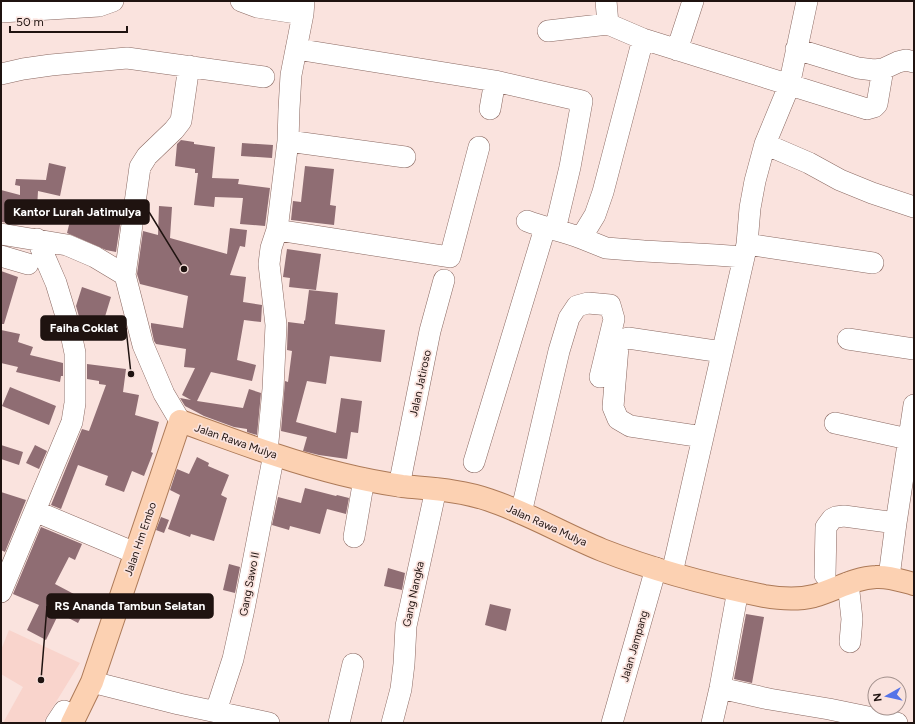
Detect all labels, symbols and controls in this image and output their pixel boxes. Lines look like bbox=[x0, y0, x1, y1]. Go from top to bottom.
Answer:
scale bar bbox=[10, 8, 127, 34]
text: 50 m bbox=[16, 15, 44, 29]
callout: Kantor Lurah Jatimulya bbox=[5, 200, 149, 224]
text: Kantor Lurah Jatimulya bbox=[13, 205, 141, 219]
callout: Faiha Coklat bbox=[41, 316, 126, 340]
text: Faiha Coklat bbox=[50, 321, 118, 335]
street label: Jalan Jatiroso bbox=[407, 349, 434, 418]
street label: Jalan Rawa Mulya bbox=[193, 421, 279, 462]
street label: Jalan Hm Embo bbox=[122, 501, 159, 578]
street label: Jalan Rawa Mulya bbox=[505, 502, 589, 549]
street label: Gang Sawo II bbox=[237, 551, 262, 617]
street label: Gang Nangka bbox=[400, 560, 427, 628]
callout: RS Ananda Tambun Selatan bbox=[47, 594, 213, 618]
text: RS Ananda Tambun Selatan bbox=[55, 599, 206, 613]
street label: Jalan Jampang bbox=[618, 609, 651, 683]
north arrow bbox=[867, 676, 907, 716]
text: N bbox=[871, 692, 885, 702]

